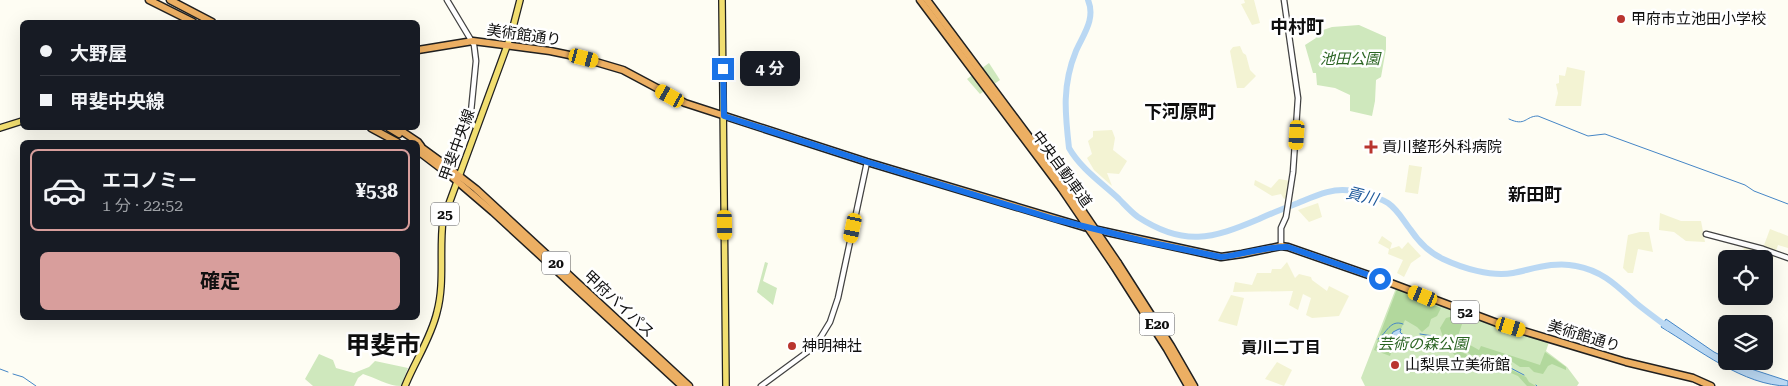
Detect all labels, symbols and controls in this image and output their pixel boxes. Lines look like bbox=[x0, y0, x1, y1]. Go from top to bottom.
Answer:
place label: 甲府市立池田小学校 bbox=[1631, 10, 1766, 28]
marker: 甲府市立池田小学校 bbox=[1615, 13, 1627, 25]
district label: 中村町 bbox=[1270, 16, 1324, 37]
street label: 美術館通り bbox=[486, 21, 562, 49]
text: 大野屋 bbox=[70, 42, 127, 65]
car bbox=[567, 47, 600, 69]
park label: 池田公園 bbox=[1320, 50, 1382, 68]
callout: 4 分 bbox=[740, 52, 800, 86]
route end bbox=[712, 58, 734, 80]
text: 4 分 bbox=[755, 59, 785, 78]
car bbox=[653, 82, 686, 110]
text: 甲斐中央線 bbox=[70, 90, 165, 113]
district label: 下河原町 bbox=[1144, 101, 1216, 122]
street label: 甲斐中央線 bbox=[436, 107, 478, 183]
car bbox=[1288, 120, 1305, 150]
street label: 中央自動車道 bbox=[1028, 127, 1096, 211]
place label: 貢川整形外科病院 bbox=[1382, 138, 1502, 156]
marker: 貢川整形外科病院 bbox=[1364, 140, 1378, 154]
icon: car bbox=[42, 168, 87, 213]
text: エコノミー bbox=[102, 169, 197, 192]
text: ¥538 bbox=[355, 179, 398, 202]
water label: 貢川 bbox=[1344, 183, 1382, 210]
district label: 新田町 bbox=[1508, 184, 1562, 205]
text: 1 分 · 22:52 bbox=[102, 196, 183, 215]
road number: 25 bbox=[431, 202, 459, 225]
car bbox=[717, 210, 732, 240]
car bbox=[842, 212, 863, 244]
map controls bbox=[1718, 250, 1773, 370]
button: locate bbox=[1718, 250, 1773, 305]
button: 確定 bbox=[40, 252, 400, 310]
road number: 20 bbox=[542, 252, 570, 274]
street label: 甲府バイパス bbox=[580, 267, 658, 341]
route start bbox=[1369, 268, 1391, 290]
car bbox=[1406, 283, 1439, 309]
road number: 52 bbox=[1451, 300, 1479, 324]
road number: E20 bbox=[1140, 312, 1174, 336]
car bbox=[1494, 315, 1527, 339]
button: layers bbox=[1718, 315, 1773, 370]
street label: 美術館通り bbox=[1545, 316, 1623, 356]
district label: 甲斐市 bbox=[345, 331, 421, 360]
park label: 芸術の森公園 bbox=[1378, 335, 1470, 353]
place label: 神明神社 bbox=[802, 337, 862, 355]
district label: 貢川二丁目 bbox=[1241, 338, 1321, 357]
marker: 神明神社 bbox=[786, 340, 798, 352]
place label: 山梨県立美術館 bbox=[1405, 356, 1510, 374]
marker: 山梨県立美術館 bbox=[1389, 359, 1401, 371]

